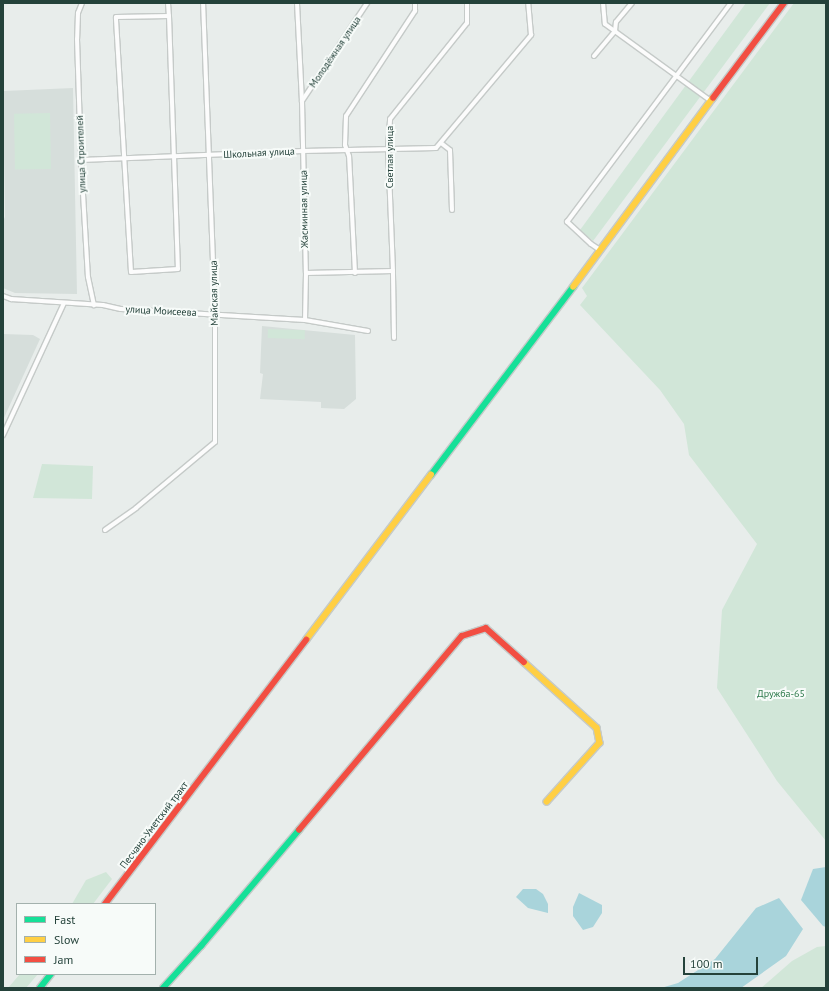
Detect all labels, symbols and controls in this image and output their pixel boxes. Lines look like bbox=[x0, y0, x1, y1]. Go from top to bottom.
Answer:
street label: Молодёжная улица bbox=[307, 14, 363, 90]
street label: улица Строителей bbox=[74, 115, 88, 193]
street label: Светлая улица bbox=[384, 126, 396, 188]
street label: Школьная улица bbox=[223, 145, 295, 161]
street label: Жасминная улица bbox=[297, 170, 311, 248]
street label: Майская улица bbox=[207, 260, 221, 326]
street label: улица Моисеева bbox=[125, 303, 197, 319]
park label: Дружба-65 bbox=[757, 688, 805, 700]
street label: Песчано-Уметский тракт bbox=[117, 779, 191, 871]
legend bbox=[16, 903, 156, 975]
text: Fast bbox=[54, 912, 75, 927]
text: Slow bbox=[54, 932, 79, 947]
scale bar bbox=[685, 949, 760, 975]
text: Jam bbox=[54, 952, 73, 967]
text: 100 m bbox=[690, 956, 723, 971]

